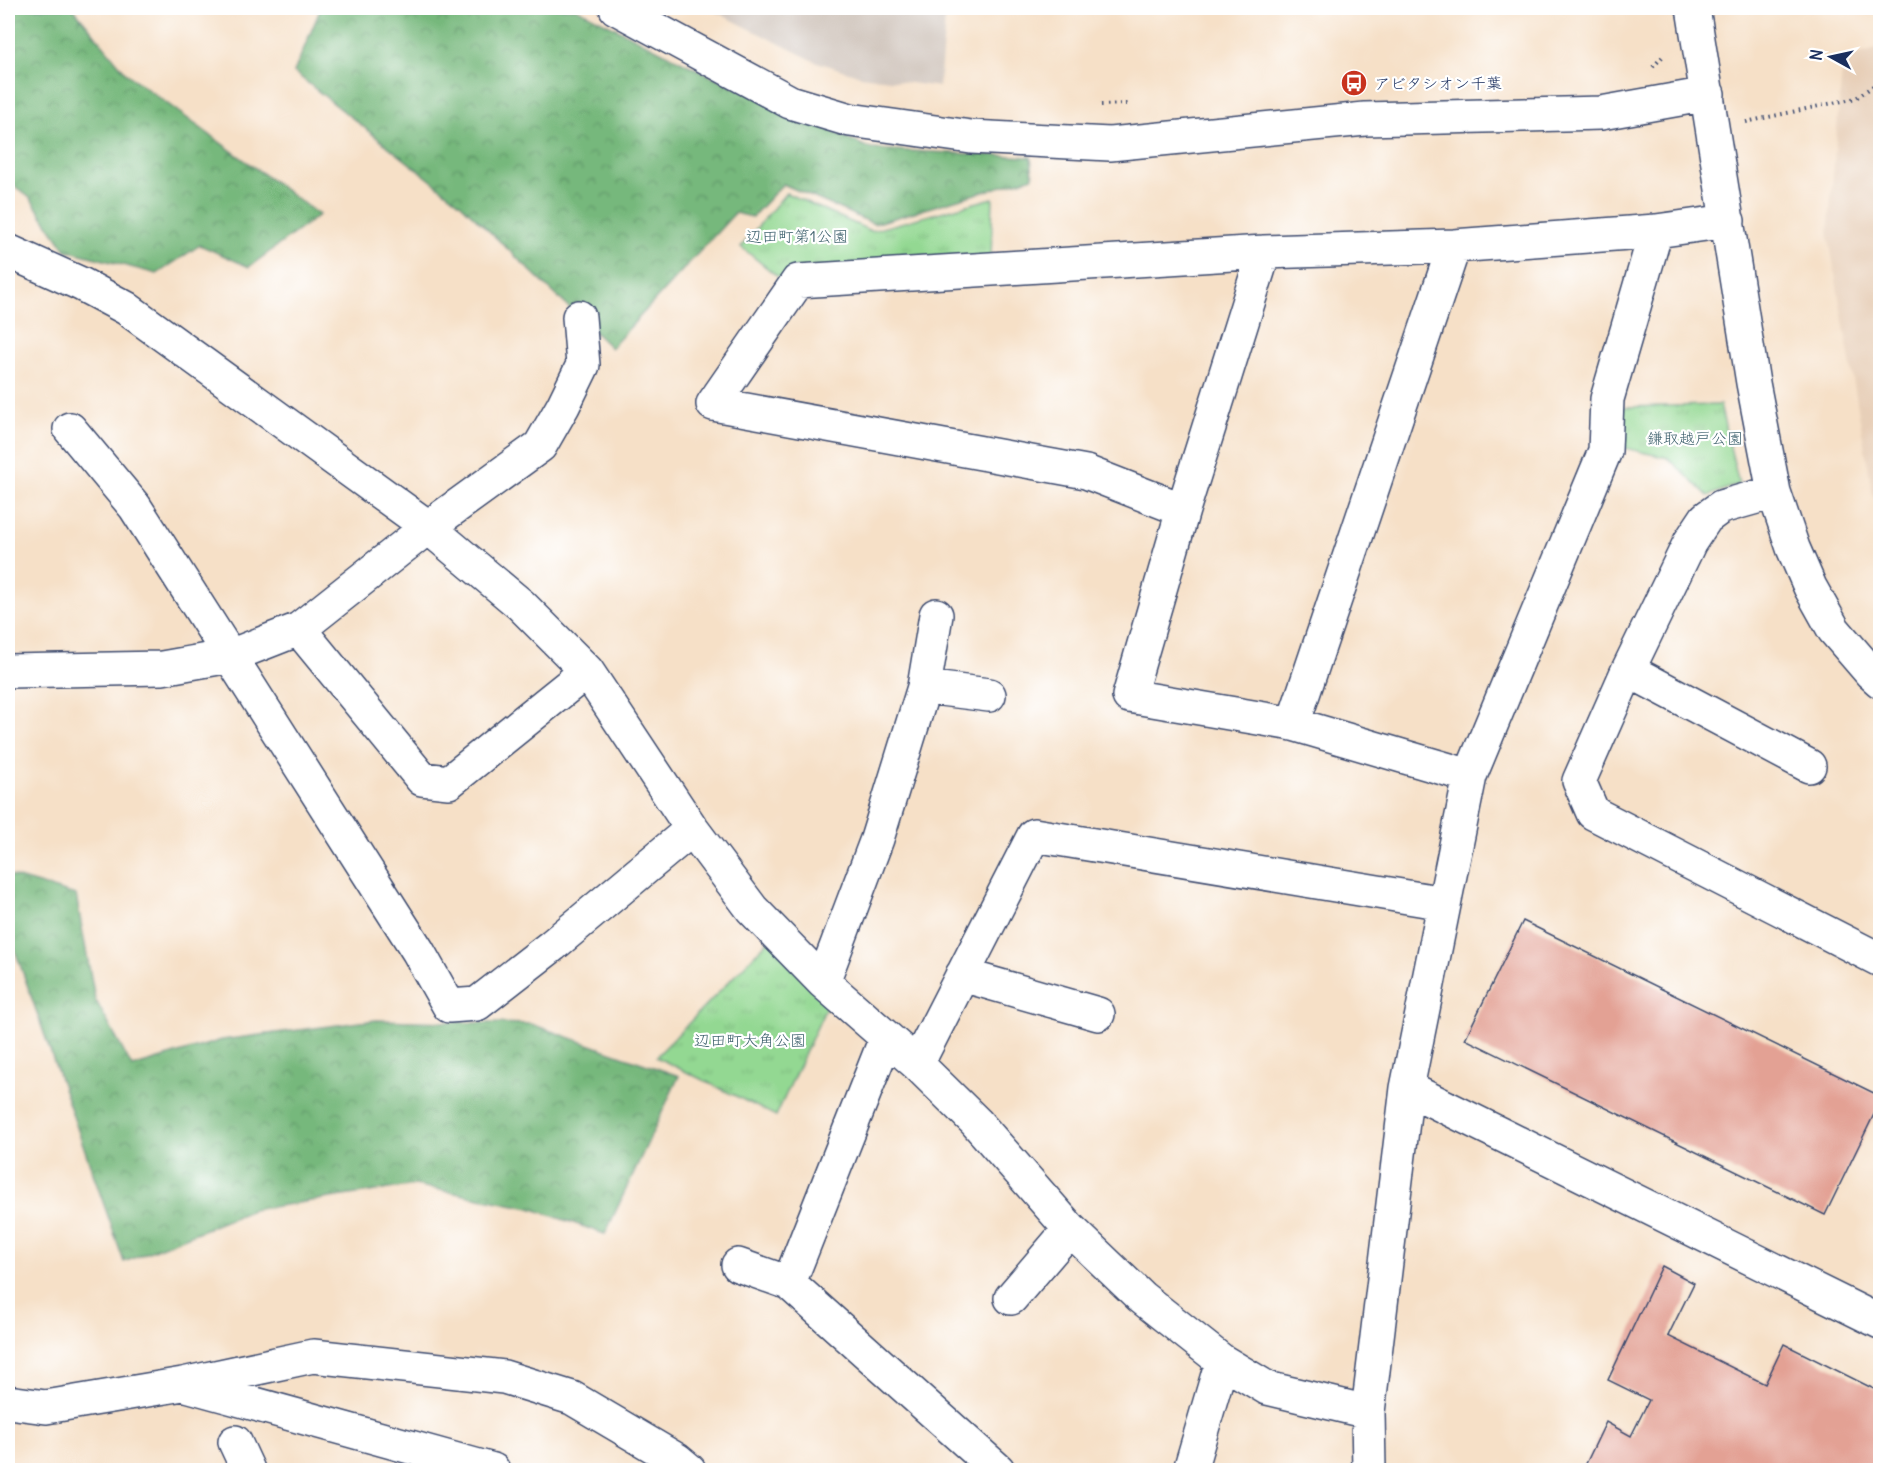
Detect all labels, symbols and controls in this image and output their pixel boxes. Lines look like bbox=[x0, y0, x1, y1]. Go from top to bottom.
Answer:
north arrow bbox=[1801, 27, 1861, 87]
text: N bbox=[1805, 48, 1827, 62]
bus stop icon: アビタシオン千葉 bbox=[1339, 68, 1369, 98]
place label: アビタシオン千葉 bbox=[1374, 73, 1502, 93]
park label: 辺田町第1公園 bbox=[746, 226, 848, 246]
park label: 鎌取越戸公園 bbox=[1647, 428, 1743, 448]
park label: 辺田町大角公園 bbox=[694, 1030, 806, 1050]

